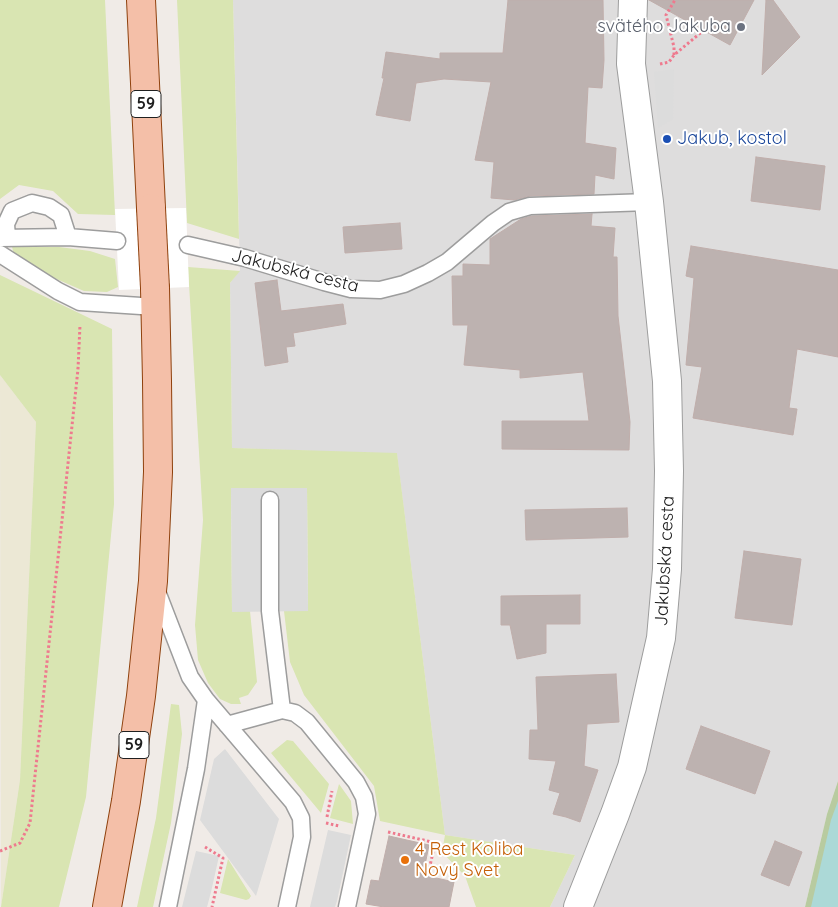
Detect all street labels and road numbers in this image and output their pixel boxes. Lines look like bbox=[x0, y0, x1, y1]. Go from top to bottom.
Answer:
road number: 59 bbox=[131, 90, 161, 118]
street label: Jakubská cesta bbox=[229, 245, 361, 297]
street label: Jakubská cesta bbox=[651, 495, 679, 627]
road number: 59 bbox=[119, 732, 149, 758]

